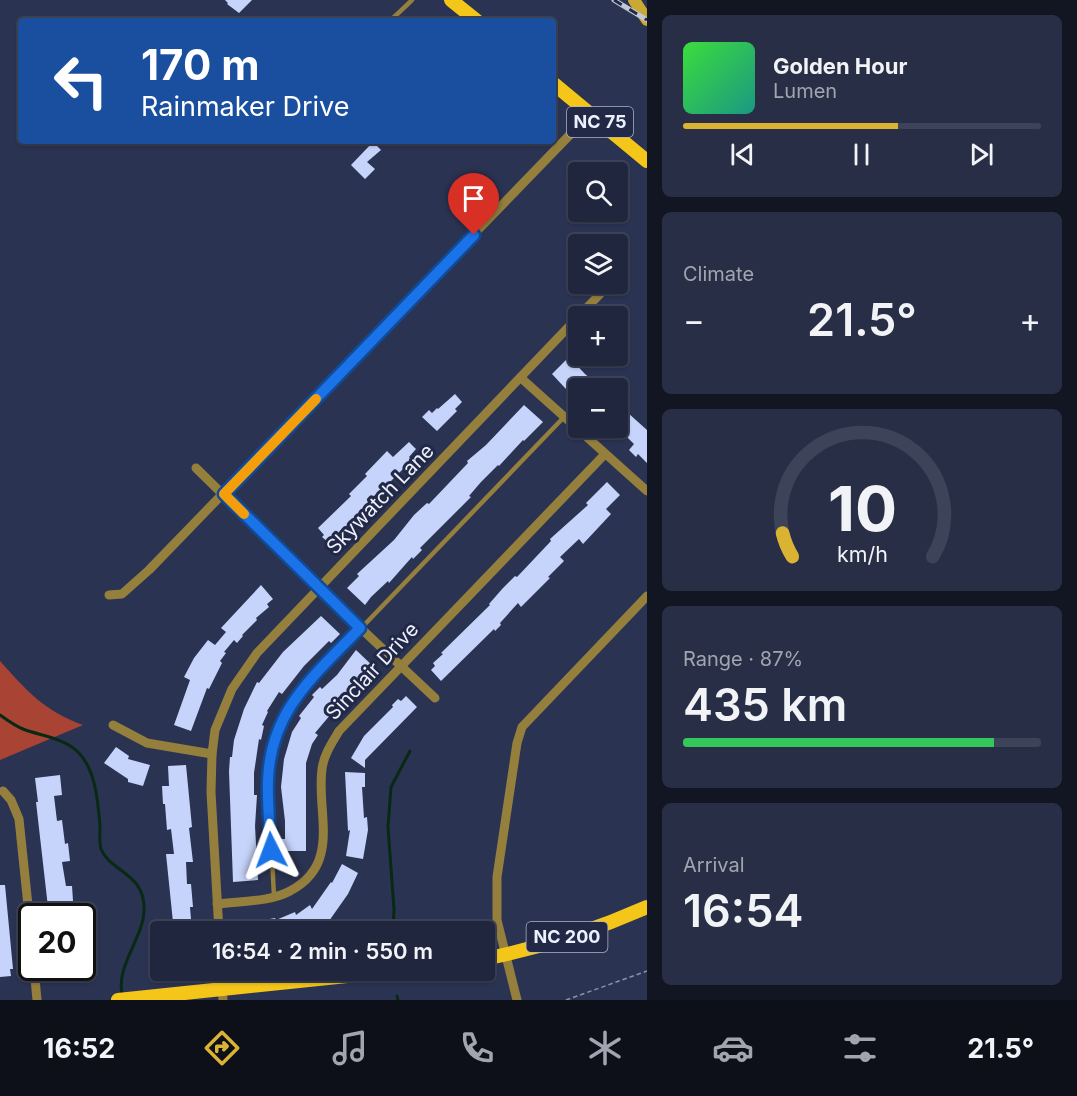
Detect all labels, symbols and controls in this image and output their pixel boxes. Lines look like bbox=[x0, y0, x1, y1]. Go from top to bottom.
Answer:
text: 170 m bbox=[141, 39, 259, 90]
icon: left bbox=[42, 42, 120, 120]
text: Golden Hour bbox=[773, 53, 907, 79]
text: Lumen bbox=[773, 79, 837, 103]
text: Rainmaker Drive bbox=[141, 90, 349, 123]
road number: NC 75 bbox=[567, 107, 633, 137]
icon: previous bbox=[726, 138, 759, 171]
icon: pause bbox=[845, 138, 878, 171]
icon: next bbox=[965, 138, 998, 171]
map controls bbox=[568, 162, 628, 438]
button: search bbox=[568, 162, 628, 222]
pin bbox=[448, 173, 499, 235]
icon: arrive bbox=[457, 182, 490, 215]
button: layers bbox=[568, 234, 628, 294]
text: Climate bbox=[683, 262, 754, 286]
text: 21.5° bbox=[807, 292, 917, 347]
text: − bbox=[683, 300, 705, 340]
text: + bbox=[1019, 300, 1041, 340]
button: + bbox=[568, 306, 628, 366]
button: − bbox=[568, 378, 628, 438]
street label: Skywatch Lane bbox=[321, 439, 439, 559]
text: 10 bbox=[828, 471, 896, 546]
text: km/h bbox=[837, 541, 887, 567]
street label: Sinclair Drive bbox=[321, 617, 423, 725]
text: Range · 87% bbox=[683, 647, 803, 671]
text: 435 km bbox=[683, 677, 847, 732]
position arrow bbox=[239, 818, 303, 882]
text: Arrival bbox=[683, 853, 745, 877]
text: 16:54 bbox=[683, 883, 803, 938]
speed limit sign: 20 bbox=[18, 903, 96, 981]
road number: NC 200 bbox=[526, 922, 608, 952]
text: 16:54 · 2 min · 550 m bbox=[212, 938, 433, 964]
icon: directions bbox=[201, 1027, 243, 1069]
icon: music bbox=[329, 1027, 371, 1069]
icon: phone bbox=[456, 1027, 498, 1069]
icon: climate bbox=[584, 1027, 626, 1069]
icon: car bbox=[712, 1027, 754, 1069]
icon: filters bbox=[839, 1027, 881, 1069]
text: 16:52 bbox=[43, 1032, 115, 1065]
text: 21.5° bbox=[967, 1032, 1034, 1065]

